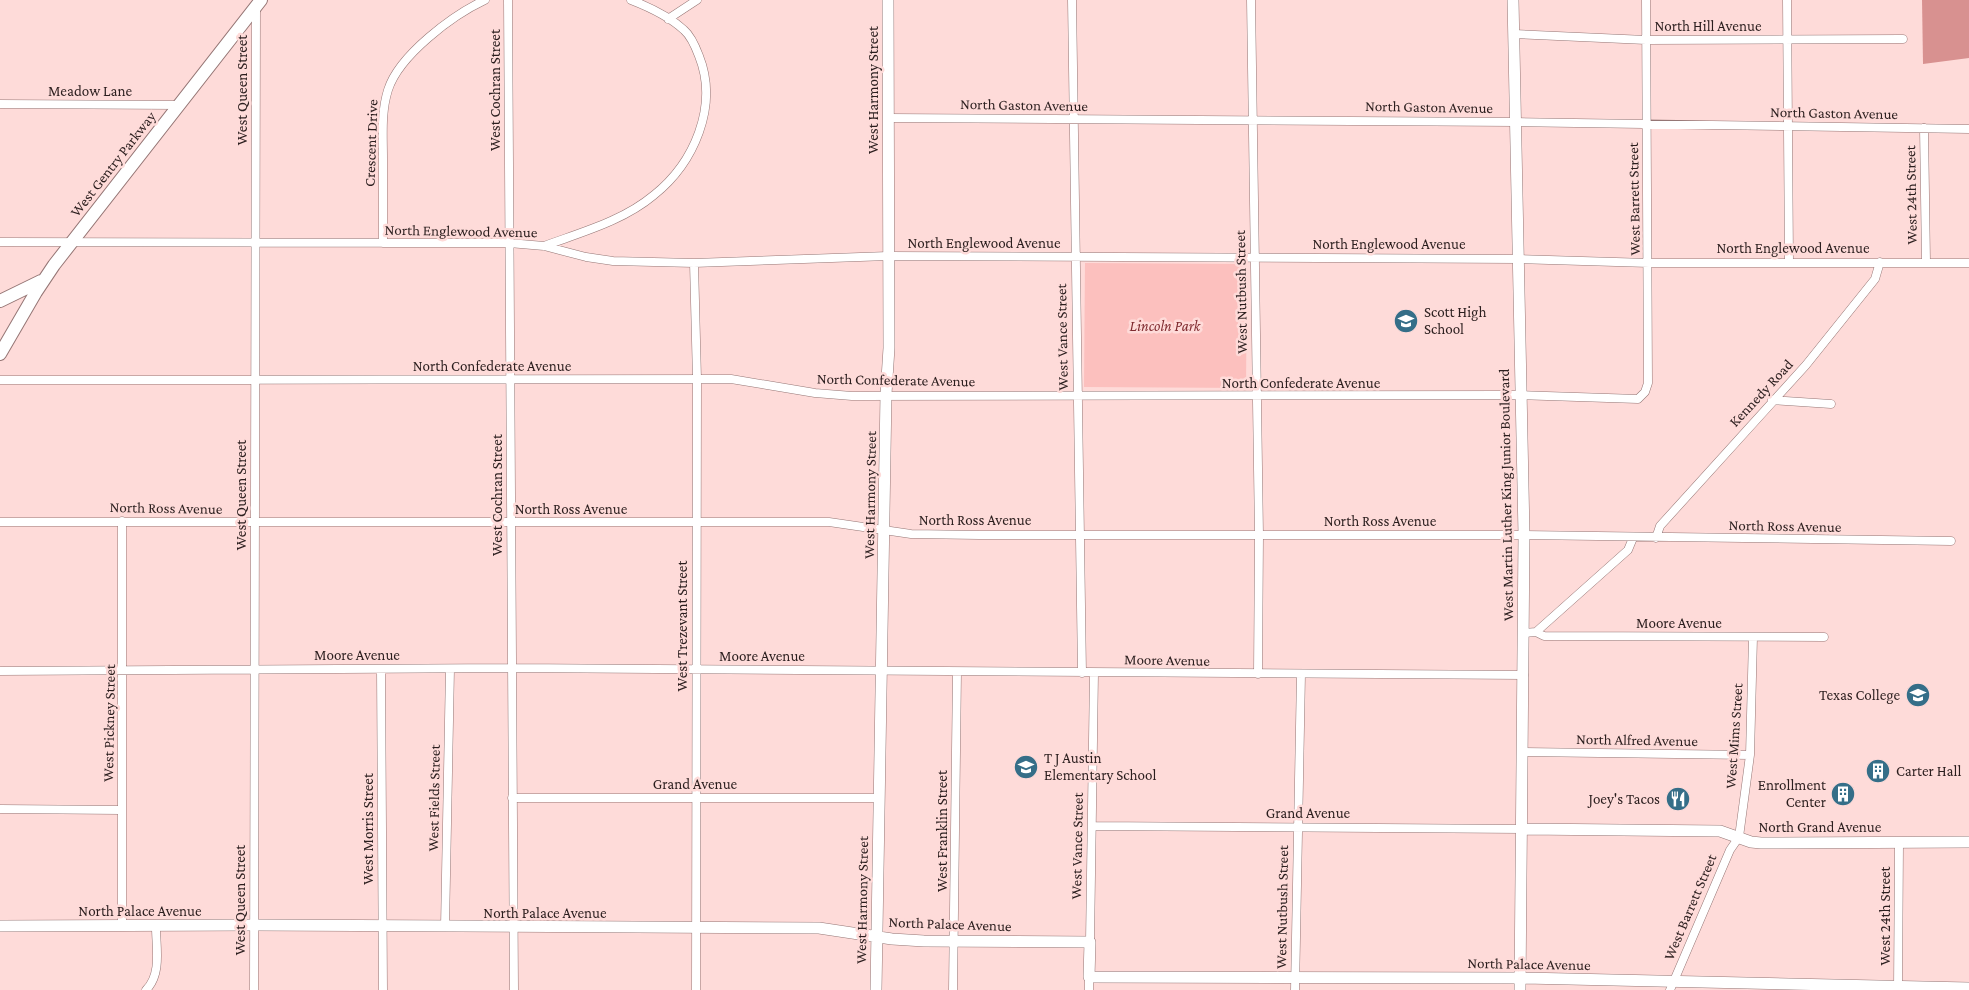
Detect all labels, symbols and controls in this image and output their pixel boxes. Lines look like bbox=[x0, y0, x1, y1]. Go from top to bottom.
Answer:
street label: North Hill Avenue bbox=[1654, 18, 1762, 34]
street label: West Harmony Street bbox=[865, 25, 882, 154]
street label: West Cochran Street bbox=[487, 28, 503, 151]
street label: West Queen Street bbox=[234, 34, 250, 145]
street label: Meadow Lane bbox=[48, 83, 133, 99]
street label: North Gaston Avenue bbox=[960, 96, 1089, 114]
street label: North Gaston Avenue bbox=[1365, 98, 1494, 116]
street label: Crescent Drive bbox=[361, 99, 381, 187]
street label: North Gaston Avenue bbox=[1770, 104, 1899, 122]
street label: West Gentry Parkway bbox=[67, 108, 160, 220]
street label: West Barrett Street bbox=[1625, 141, 1643, 256]
street label: West 24th Street bbox=[1902, 144, 1920, 245]
street label: North Englewood Avenue bbox=[384, 222, 538, 241]
street label: West Nutbush Street bbox=[1232, 229, 1250, 354]
street label: North Englewood Avenue bbox=[907, 235, 1061, 252]
street label: North Englewood Avenue bbox=[1312, 236, 1466, 253]
street label: North Englewood Avenue bbox=[1716, 240, 1870, 257]
street label: West Vance Street bbox=[1053, 282, 1071, 391]
place label: Scott High School bbox=[1424, 304, 1486, 337]
school or university icon: Scott High School bbox=[1393, 308, 1419, 334]
park label: Lincoln Park bbox=[1130, 318, 1202, 334]
street label: Kennedy Road bbox=[1726, 356, 1797, 431]
street label: North Confederate Avenue bbox=[413, 358, 572, 374]
street label: West Martin Luther King Junior Boulevard bbox=[1496, 369, 1517, 621]
street label: North Confederate Avenue bbox=[817, 371, 976, 389]
street label: North Confederate Avenue bbox=[1222, 375, 1381, 391]
street label: West Harmony Street bbox=[861, 430, 880, 559]
street label: West Cochran Street bbox=[489, 433, 505, 556]
street label: West Queen Street bbox=[233, 439, 249, 550]
street label: North Ross Avenue bbox=[110, 499, 223, 517]
street label: North Ross Avenue bbox=[515, 501, 628, 517]
street label: North Ross Avenue bbox=[919, 512, 1032, 528]
street label: North Ross Avenue bbox=[1324, 513, 1437, 529]
street label: North Ross Avenue bbox=[1729, 517, 1842, 535]
street label: West Trezevant Street bbox=[674, 560, 690, 691]
street label: Moore Avenue bbox=[1636, 615, 1722, 631]
street label: Moore Avenue bbox=[314, 647, 400, 663]
street label: Moore Avenue bbox=[719, 648, 805, 664]
street label: Moore Avenue bbox=[1124, 651, 1211, 669]
street label: West Pickney Street bbox=[100, 663, 119, 782]
street label: West Mims Street bbox=[1722, 682, 1746, 789]
school or university icon: Texas College bbox=[1905, 682, 1931, 708]
place label: Texas College bbox=[1819, 687, 1900, 704]
street label: North Alfred Avenue bbox=[1576, 731, 1698, 749]
street label: West Fields Street bbox=[425, 743, 443, 852]
place label: T J Austin Elementary School bbox=[1044, 750, 1156, 784]
school or university icon: T J Austin Elementary School bbox=[1013, 754, 1039, 780]
building icon: Carter Hall bbox=[1865, 758, 1891, 784]
place label: Carter Hall bbox=[1896, 763, 1961, 779]
street label: West Franklin Street bbox=[934, 769, 950, 892]
street label: West Morris Street bbox=[360, 772, 376, 885]
street label: Grand Avenue bbox=[653, 776, 738, 792]
place label: Enrollment Center bbox=[1758, 777, 1827, 810]
building icon: Enrollment Center bbox=[1830, 781, 1856, 807]
restaurant icon: Joey's Tacos bbox=[1665, 786, 1691, 812]
street label: West Vance Street bbox=[1068, 791, 1086, 900]
place label: Joey's Tacos bbox=[1586, 791, 1660, 808]
street label: Grand Avenue bbox=[1266, 805, 1351, 821]
street label: North Grand Avenue bbox=[1759, 819, 1882, 835]
street label: West Harmony Street bbox=[853, 835, 872, 964]
street label: West Queen Street bbox=[232, 844, 248, 955]
street label: West Nutbush Street bbox=[1273, 844, 1291, 969]
street label: West Barrett Street bbox=[1660, 851, 1720, 962]
street label: West 24th Street bbox=[1877, 865, 1893, 966]
street label: North Palace Avenue bbox=[78, 903, 202, 919]
street label: North Palace Avenue bbox=[483, 905, 607, 921]
street label: North Palace Avenue bbox=[888, 914, 1012, 934]
street label: North Palace Avenue bbox=[1467, 955, 1591, 973]

